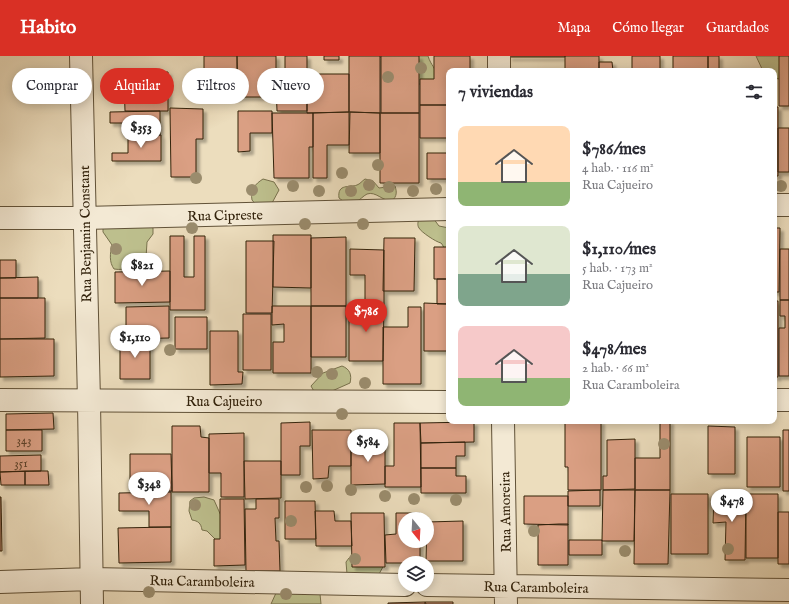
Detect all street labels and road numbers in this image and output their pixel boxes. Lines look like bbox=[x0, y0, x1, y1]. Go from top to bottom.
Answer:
street label: Rua Benjamin Constant bbox=[76, 165, 96, 303]
street label: Rua Cipreste bbox=[187, 206, 264, 226]
street label: Rua Cajueiro bbox=[186, 393, 263, 411]
street label: Rua Amoreira bbox=[496, 470, 516, 553]
street label: Rua Caramboleira bbox=[149, 572, 256, 592]
street label: Rua Caramboleira bbox=[483, 578, 590, 598]

